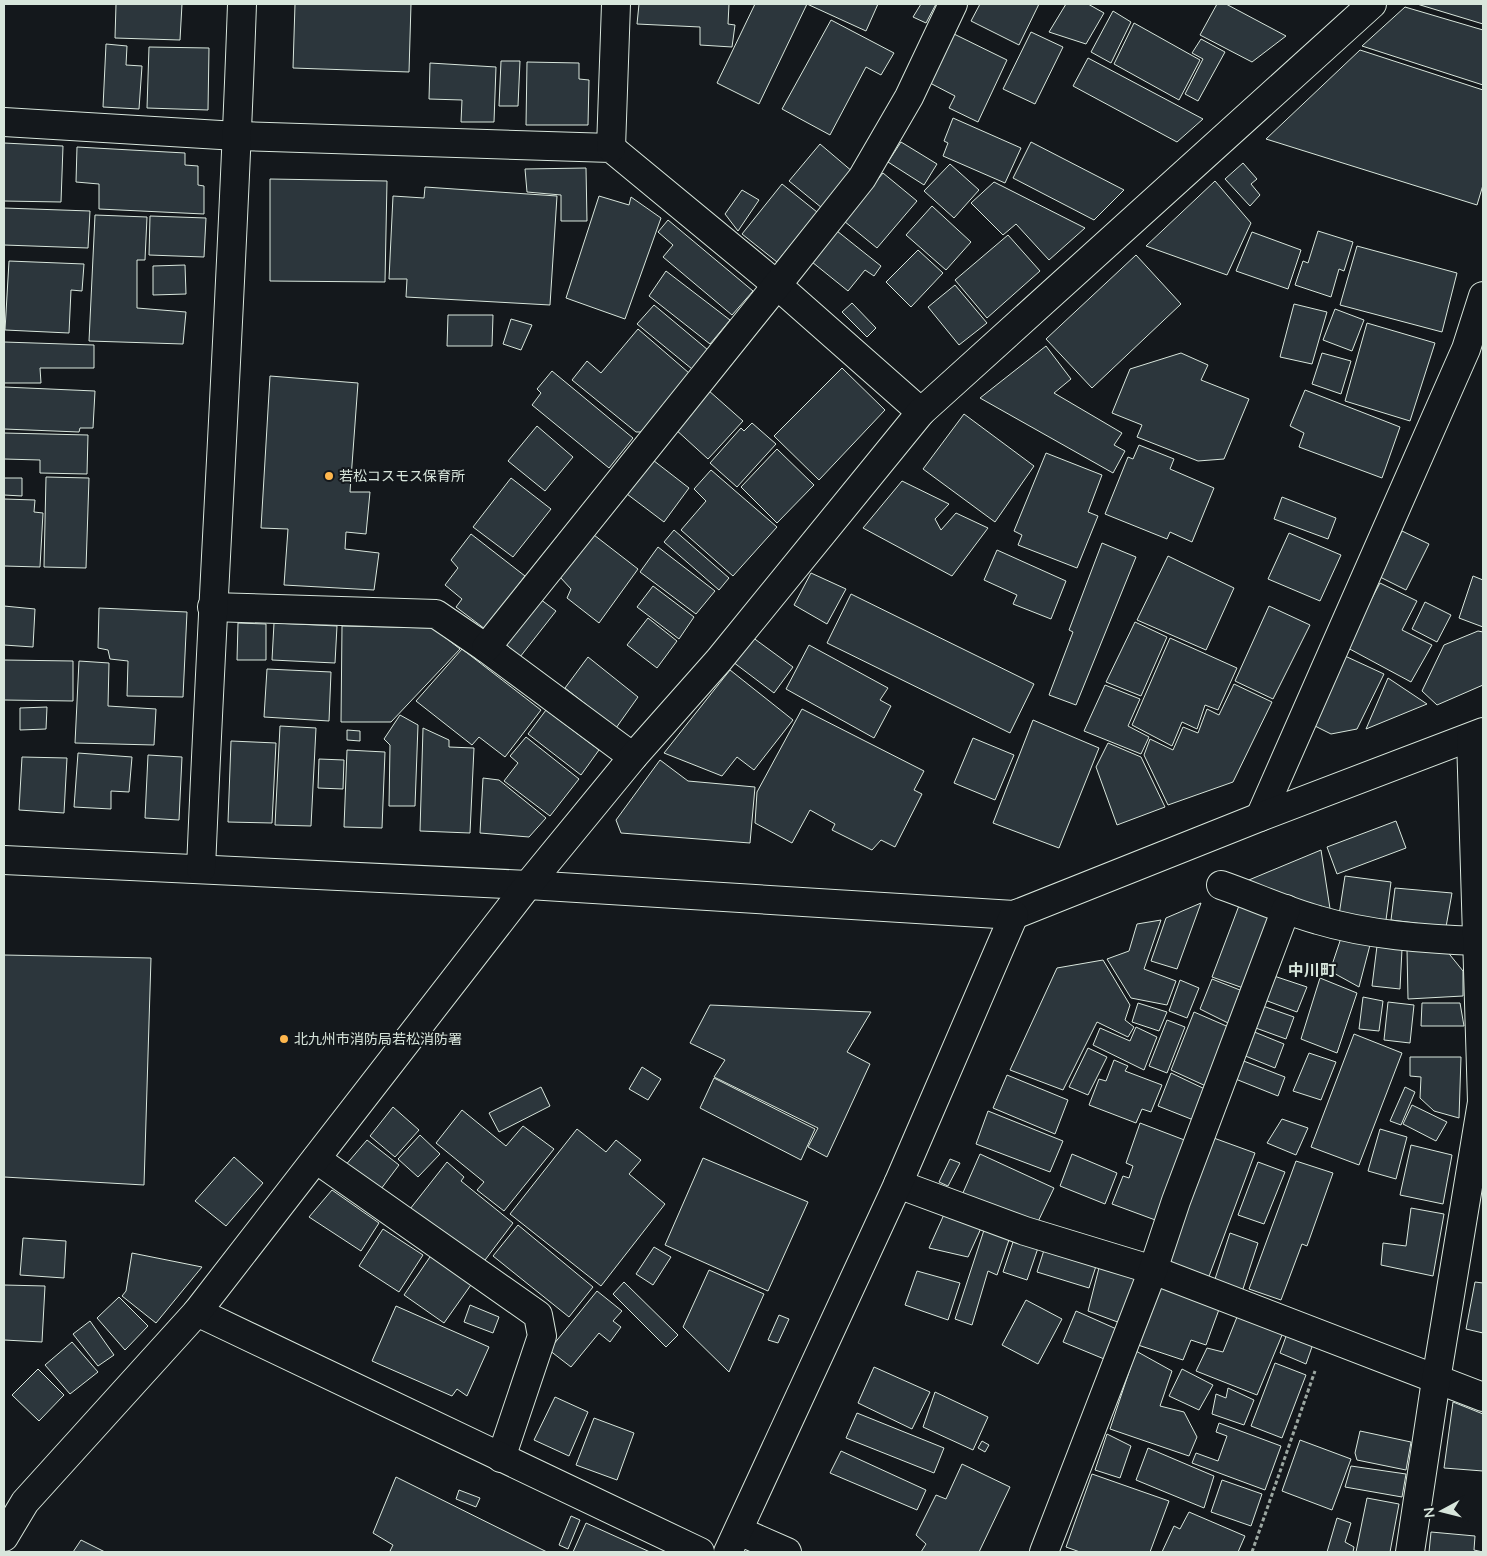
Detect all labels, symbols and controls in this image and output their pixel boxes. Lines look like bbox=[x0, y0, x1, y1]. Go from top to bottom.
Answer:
place label: 若松コスモス保育所 bbox=[339, 467, 465, 485]
marker: 若松コスモス保育所 bbox=[323, 470, 335, 482]
district label: 中川町 bbox=[1288, 960, 1336, 980]
place label: 北九州市消防局若松消防署 bbox=[294, 1030, 462, 1048]
marker: 北九州市消防局若松消防署 bbox=[278, 1033, 290, 1045]
north arrow bbox=[1417, 1486, 1467, 1536]
text: N bbox=[1420, 1506, 1439, 1519]

